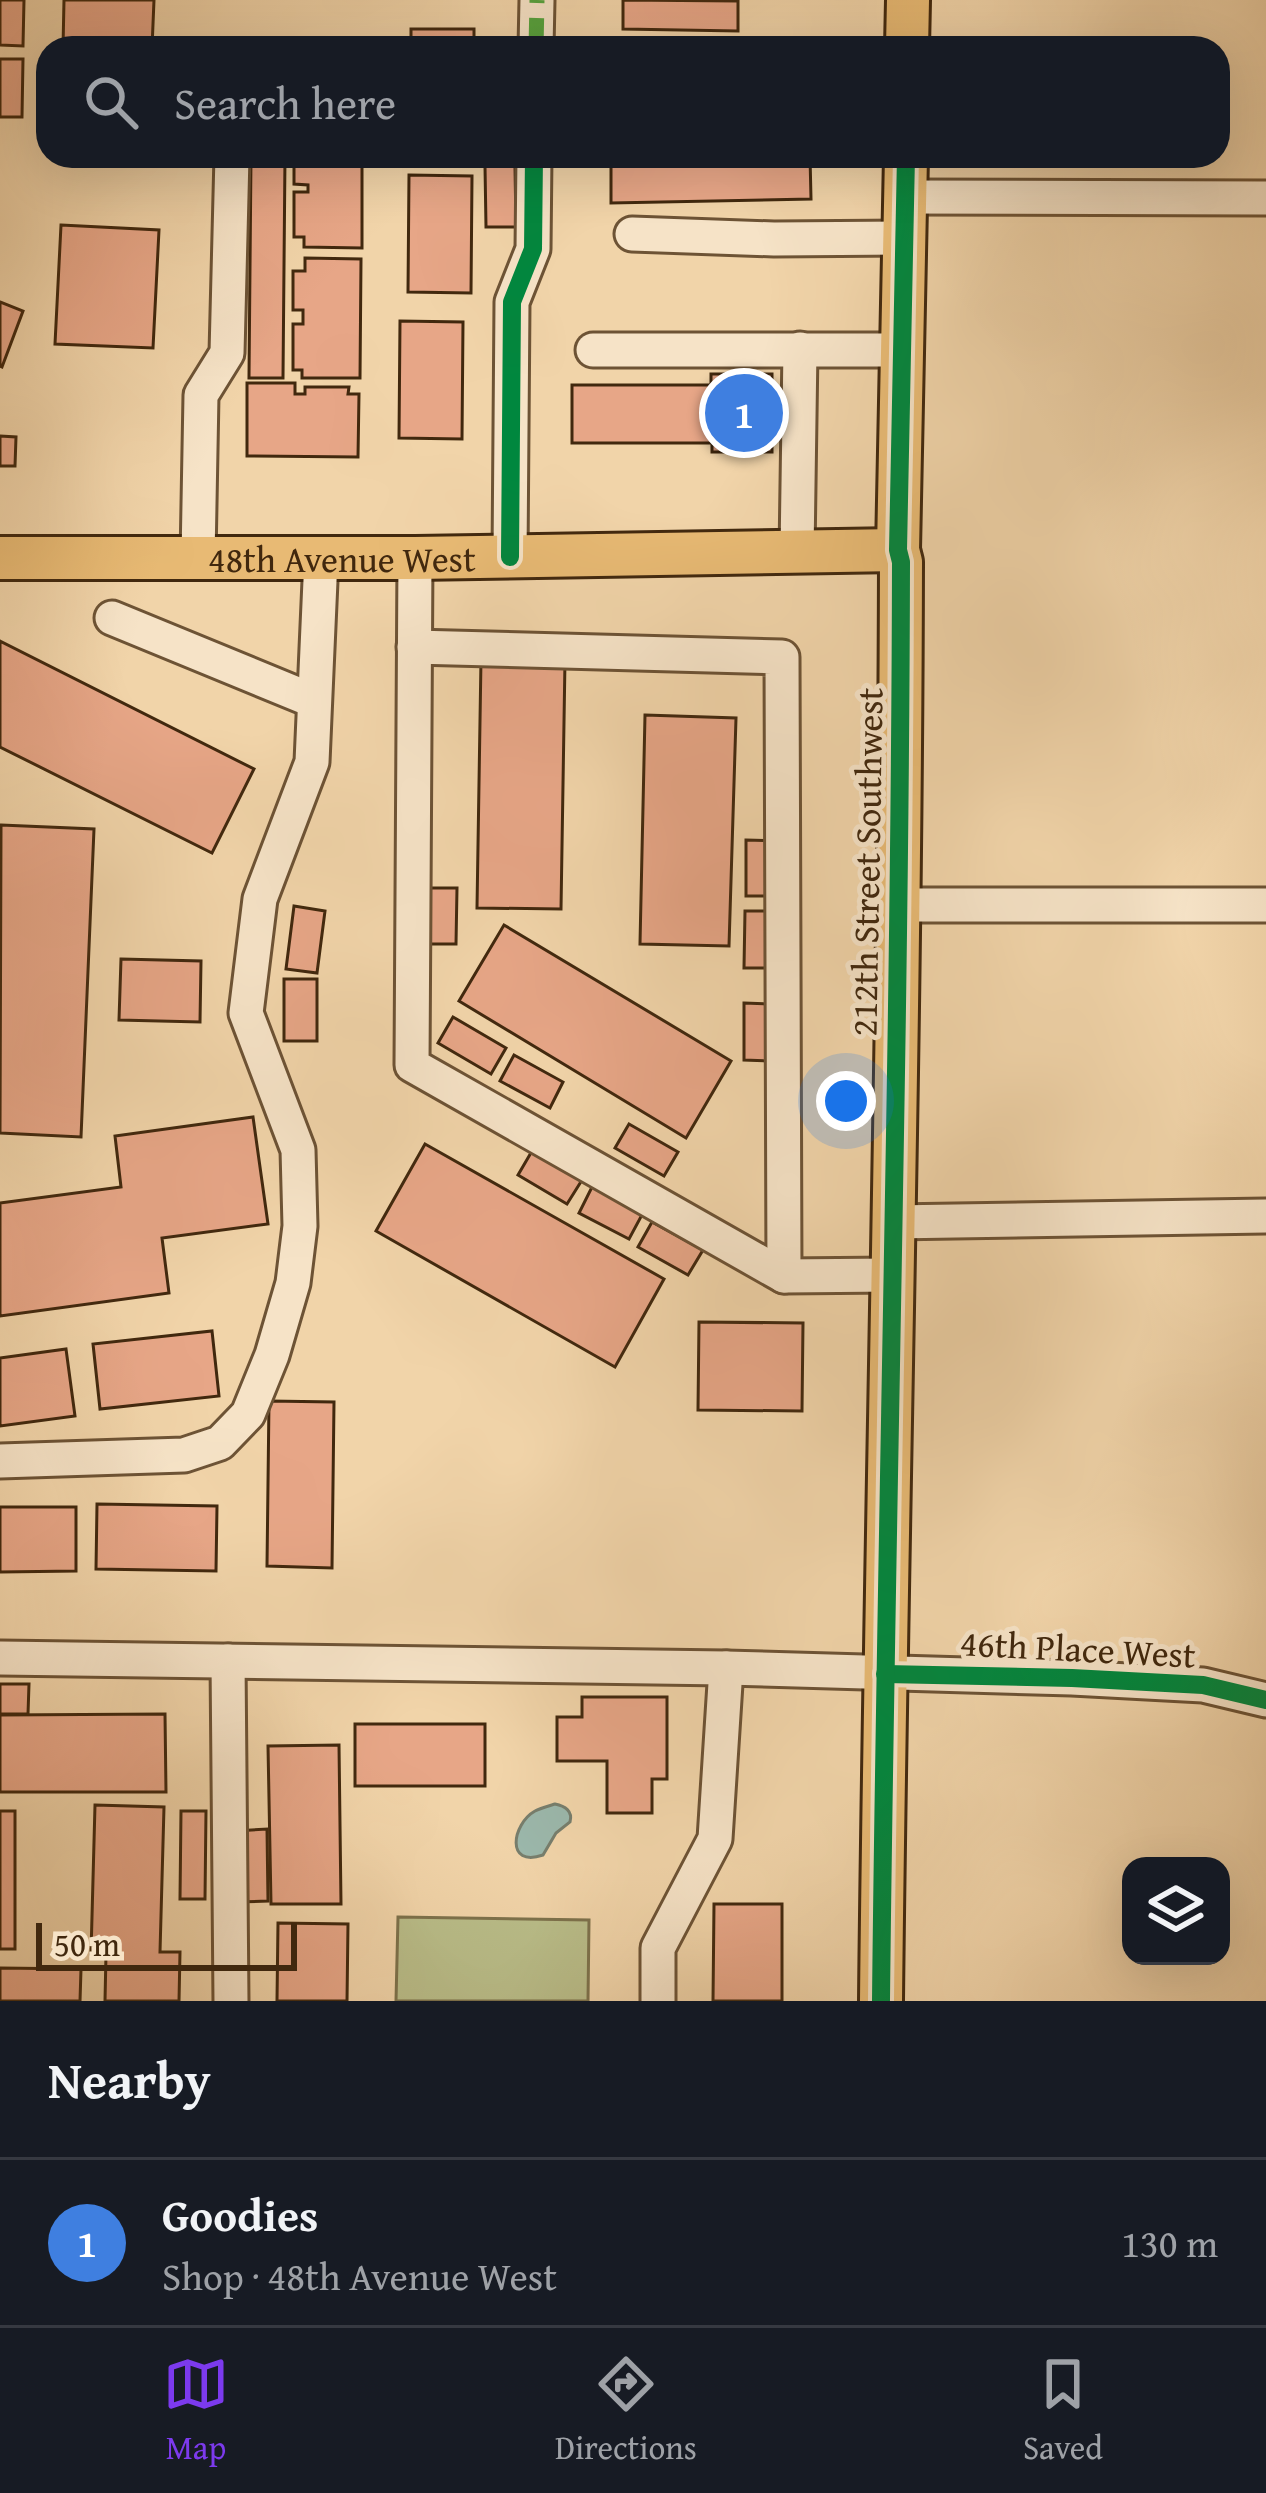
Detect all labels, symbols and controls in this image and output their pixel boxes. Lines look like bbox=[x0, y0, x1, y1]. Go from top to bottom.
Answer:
search box bbox=[36, 36, 1230, 168]
icon: search bbox=[78, 69, 144, 135]
text: Search here bbox=[174, 70, 396, 135]
pin: 1 bbox=[705, 368, 783, 458]
street label: 48th Avenue West bbox=[208, 530, 476, 585]
street label: 212th Street Southwest bbox=[836, 687, 896, 1037]
your location bbox=[816, 1071, 876, 1131]
street label: 46th Place West bbox=[959, 1615, 1197, 1681]
map controls bbox=[1122, 1857, 1230, 1965]
button: layers bbox=[1122, 1857, 1230, 1965]
scale bar bbox=[36, 1917, 297, 1970]
text: 50 m bbox=[54, 1920, 120, 1968]
text: Nearby bbox=[48, 2042, 211, 2117]
text: Goodies bbox=[162, 2182, 318, 2247]
text: 1 bbox=[77, 2214, 97, 2271]
text: 130 m bbox=[1121, 2214, 1218, 2271]
text: Shop · 48th Avenue West bbox=[162, 2247, 557, 2304]
tab: Map bbox=[163, 2351, 229, 2471]
tab: Directions bbox=[555, 2351, 697, 2471]
tab: Saved bbox=[1023, 2351, 1103, 2471]

